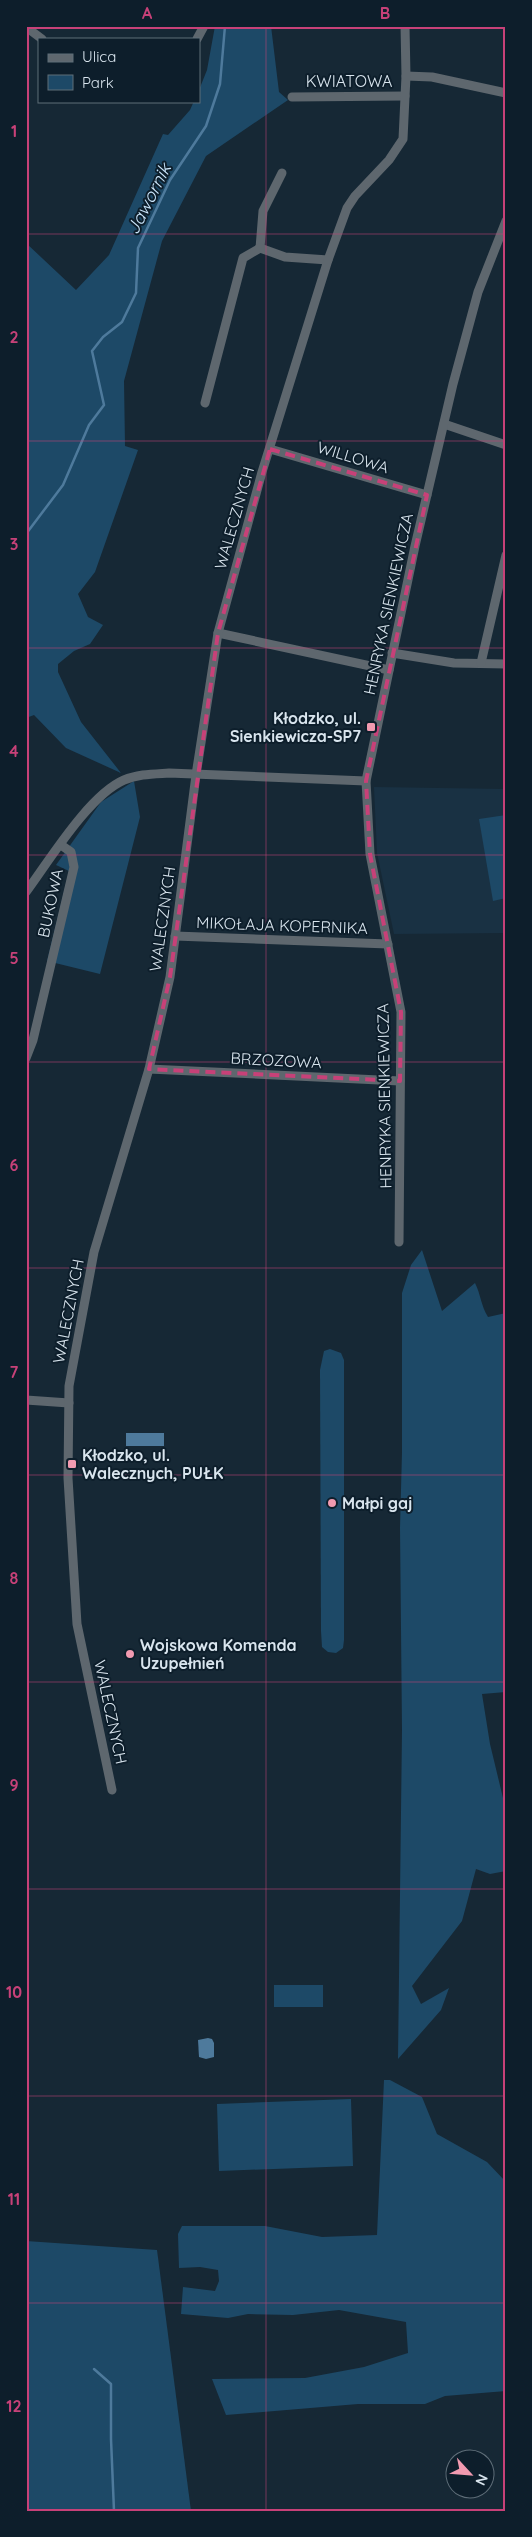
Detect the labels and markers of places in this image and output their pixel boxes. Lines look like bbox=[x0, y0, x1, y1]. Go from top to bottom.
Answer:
place label: Kłodzko, ul. Sienkiewicza-SP7 bbox=[230, 708, 361, 746]
marker: Kłodzko, ul. Sienkiewicza-SP7 bbox=[365, 721, 377, 733]
place label: Kłodzko, ul. Walecznych, PUŁK bbox=[82, 1445, 224, 1483]
marker: Kłodzko, ul. Walecznych, PUŁK bbox=[66, 1458, 78, 1470]
place label: Małpi gaj bbox=[342, 1493, 412, 1513]
marker: Małpi gaj bbox=[326, 1497, 338, 1509]
place label: Wojskowa Komenda Uzupełnień bbox=[140, 1635, 297, 1673]
marker: Wojskowa Komenda Uzupełnień bbox=[124, 1648, 136, 1660]

